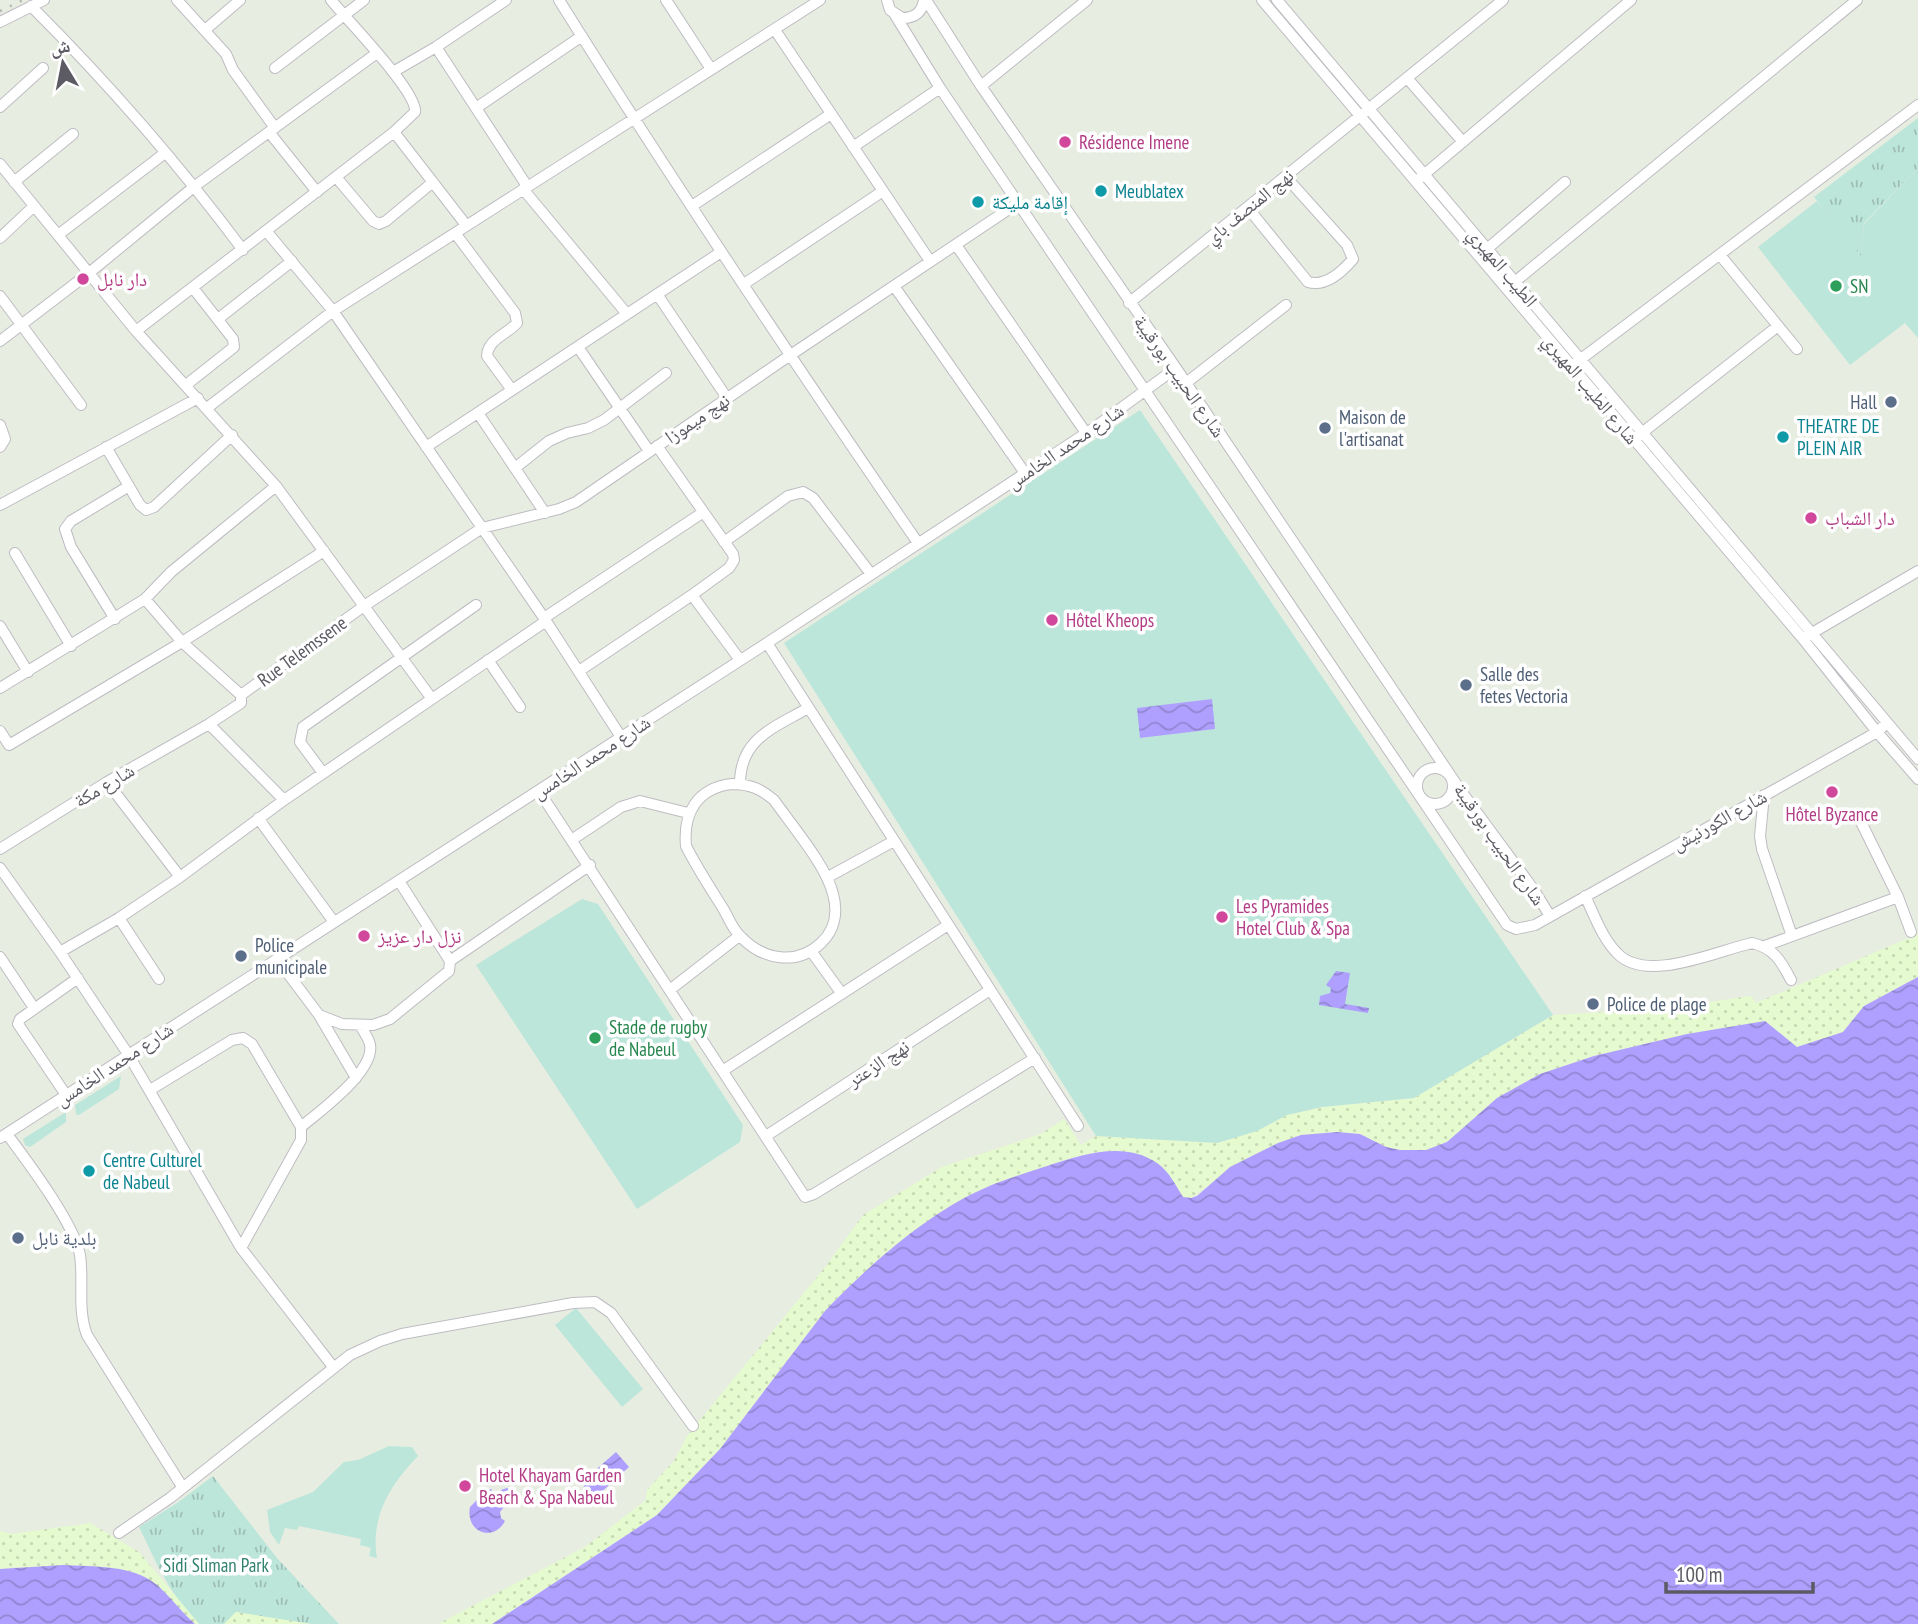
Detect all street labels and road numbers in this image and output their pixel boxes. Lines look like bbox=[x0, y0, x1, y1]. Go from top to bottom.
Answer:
street label: نهج المنصف باي bbox=[1200, 163, 1301, 252]
street label: الطيب المهيري bbox=[1460, 222, 1543, 314]
street label: شارع الحبيب بورقيبة bbox=[1129, 310, 1231, 442]
street label: شارع الطيب المهيري bbox=[1535, 329, 1644, 452]
street label: نهج ميموزا bbox=[660, 388, 735, 449]
street label: شارع محمد الخامس bbox=[1002, 398, 1128, 494]
street label: Rue Telemssene bbox=[253, 610, 352, 691]
street label: شارع محمد الخامس bbox=[527, 710, 655, 804]
street label: شارع مكة bbox=[69, 758, 139, 812]
street label: شارع الحبيب بورقيبة bbox=[1449, 778, 1551, 910]
street label: شارع الكورنيش bbox=[1667, 784, 1771, 856]
street label: شارع محمد الخامس bbox=[50, 1017, 178, 1111]
street label: نهج الزعتر bbox=[841, 1034, 914, 1093]

